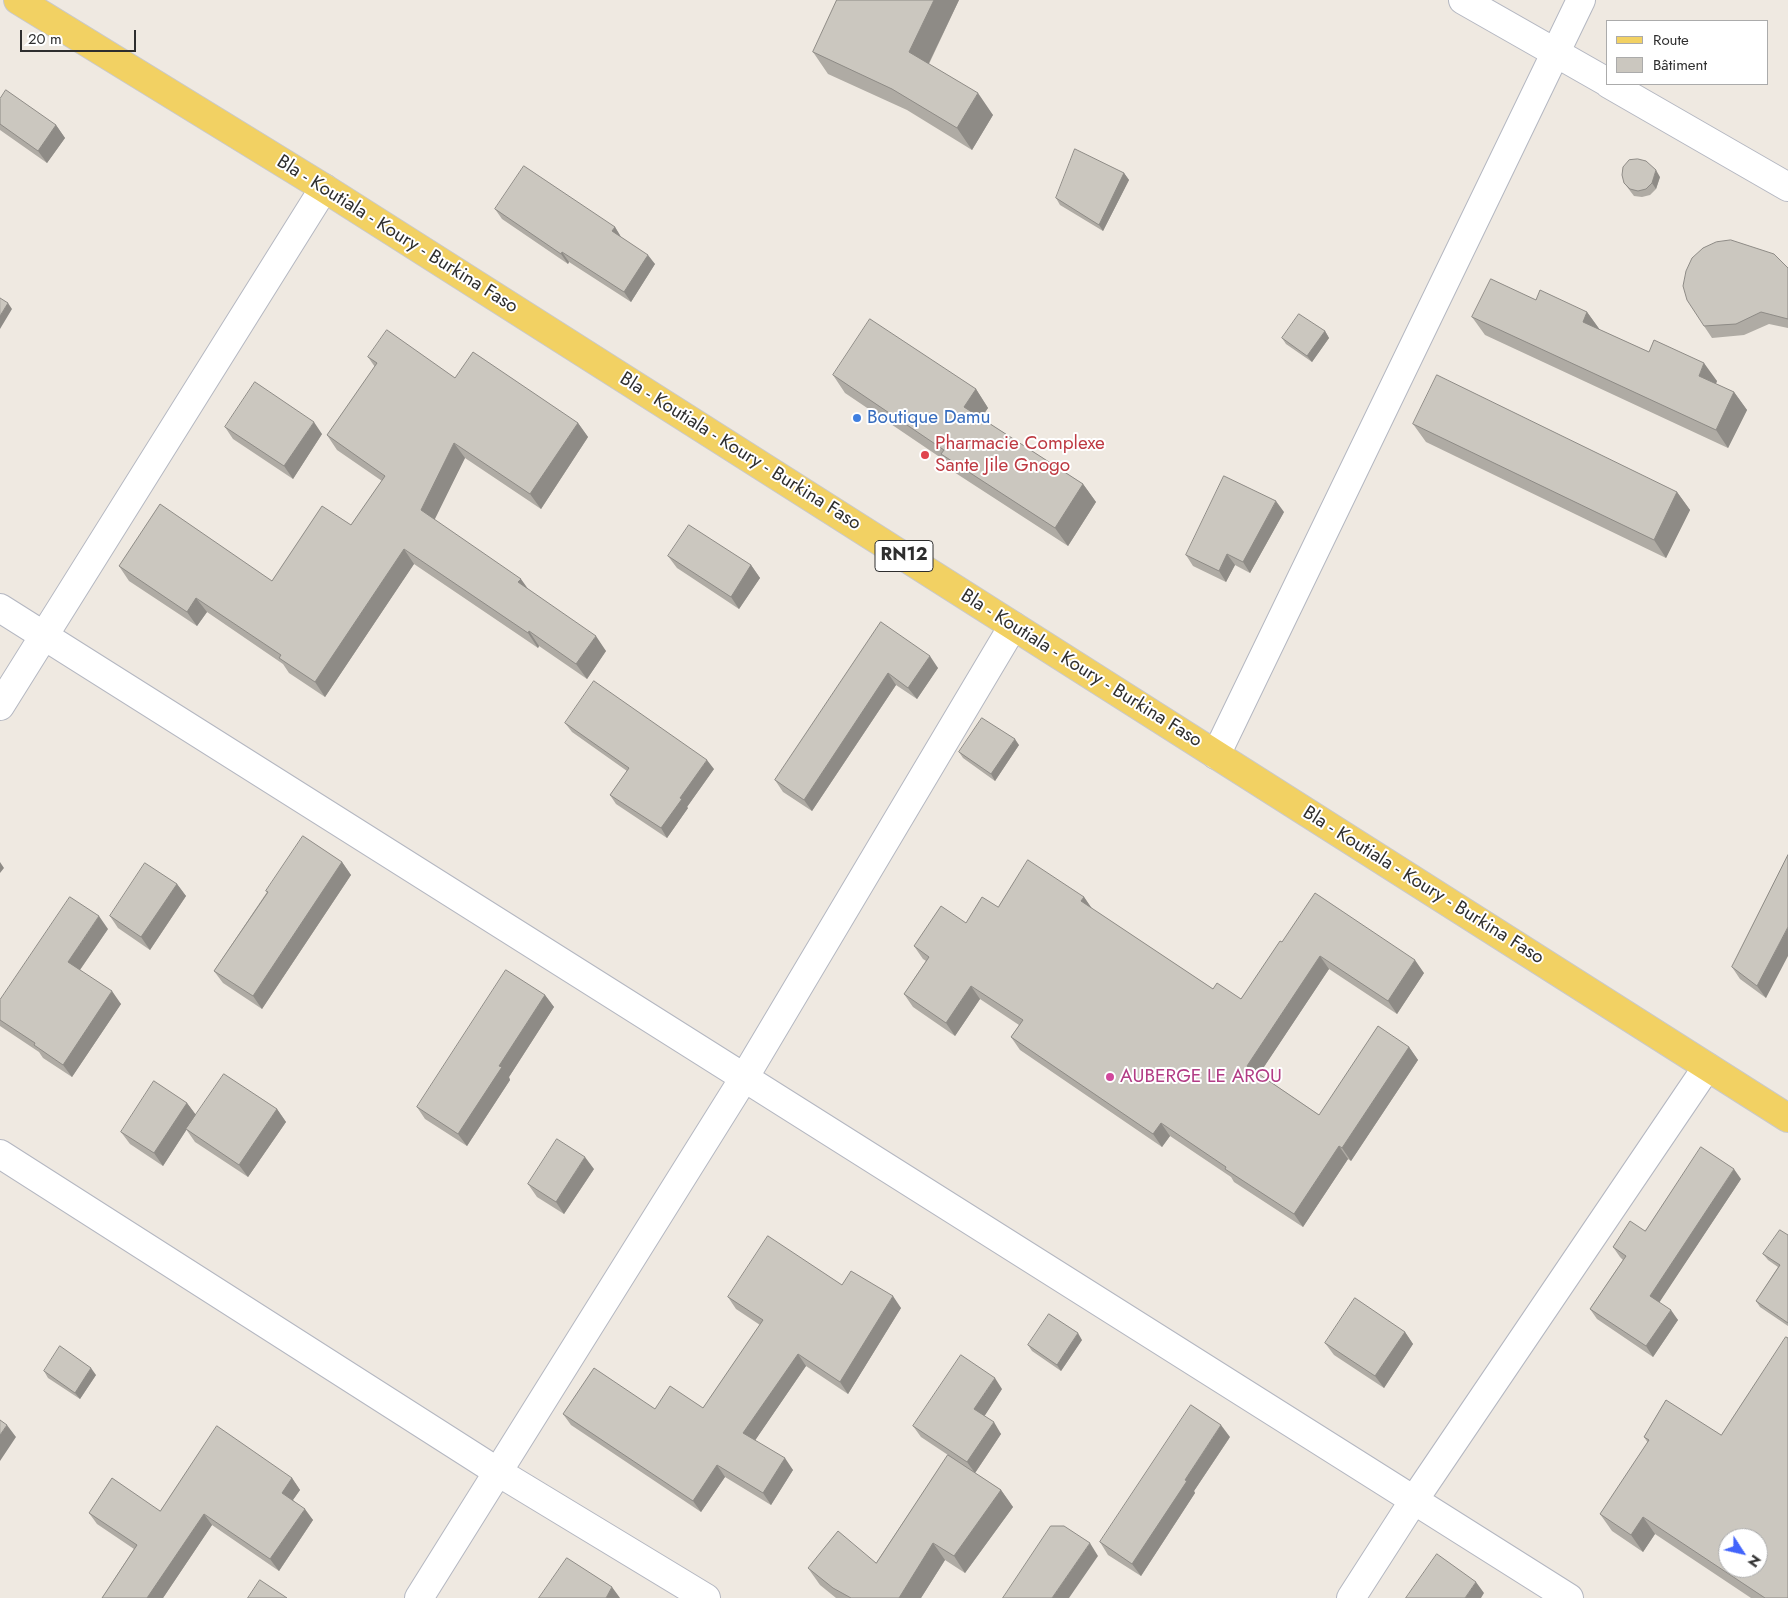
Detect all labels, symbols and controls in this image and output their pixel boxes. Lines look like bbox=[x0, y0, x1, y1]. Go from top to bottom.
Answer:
scale bar bbox=[22, 20, 139, 52]
legend bbox=[1606, 20, 1768, 85]
text: 20 m bbox=[28, 28, 62, 50]
text: Route bbox=[1653, 29, 1689, 51]
text: Bâtiment bbox=[1653, 54, 1707, 76]
street label: Bla - Koutiala - Koury - Burkina Faso bbox=[272, 151, 522, 319]
street label: Bla - Koutiala - Koury - Burkina Faso bbox=[615, 368, 865, 536]
place label: Boutique Damu bbox=[867, 407, 991, 429]
marker: Boutique Damu bbox=[851, 412, 863, 424]
place label: Pharmacie Complexe Sante Jile Gnogo bbox=[935, 433, 1105, 477]
marker: Pharmacie Complexe Sante Jile Gnogo bbox=[919, 449, 931, 461]
road number: RN12 bbox=[875, 540, 933, 572]
street label: Bla - Koutiala - Koury - Burkina Faso bbox=[956, 585, 1206, 753]
street label: Bla - Koutiala - Koury - Burkina Faso bbox=[1298, 802, 1548, 970]
place label: AUBERGE LE AROU bbox=[1120, 1066, 1282, 1088]
marker: AUBERGE LE AROU bbox=[1104, 1071, 1116, 1083]
north arrow bbox=[1718, 1528, 1768, 1578]
text: N bbox=[1743, 1551, 1766, 1571]

